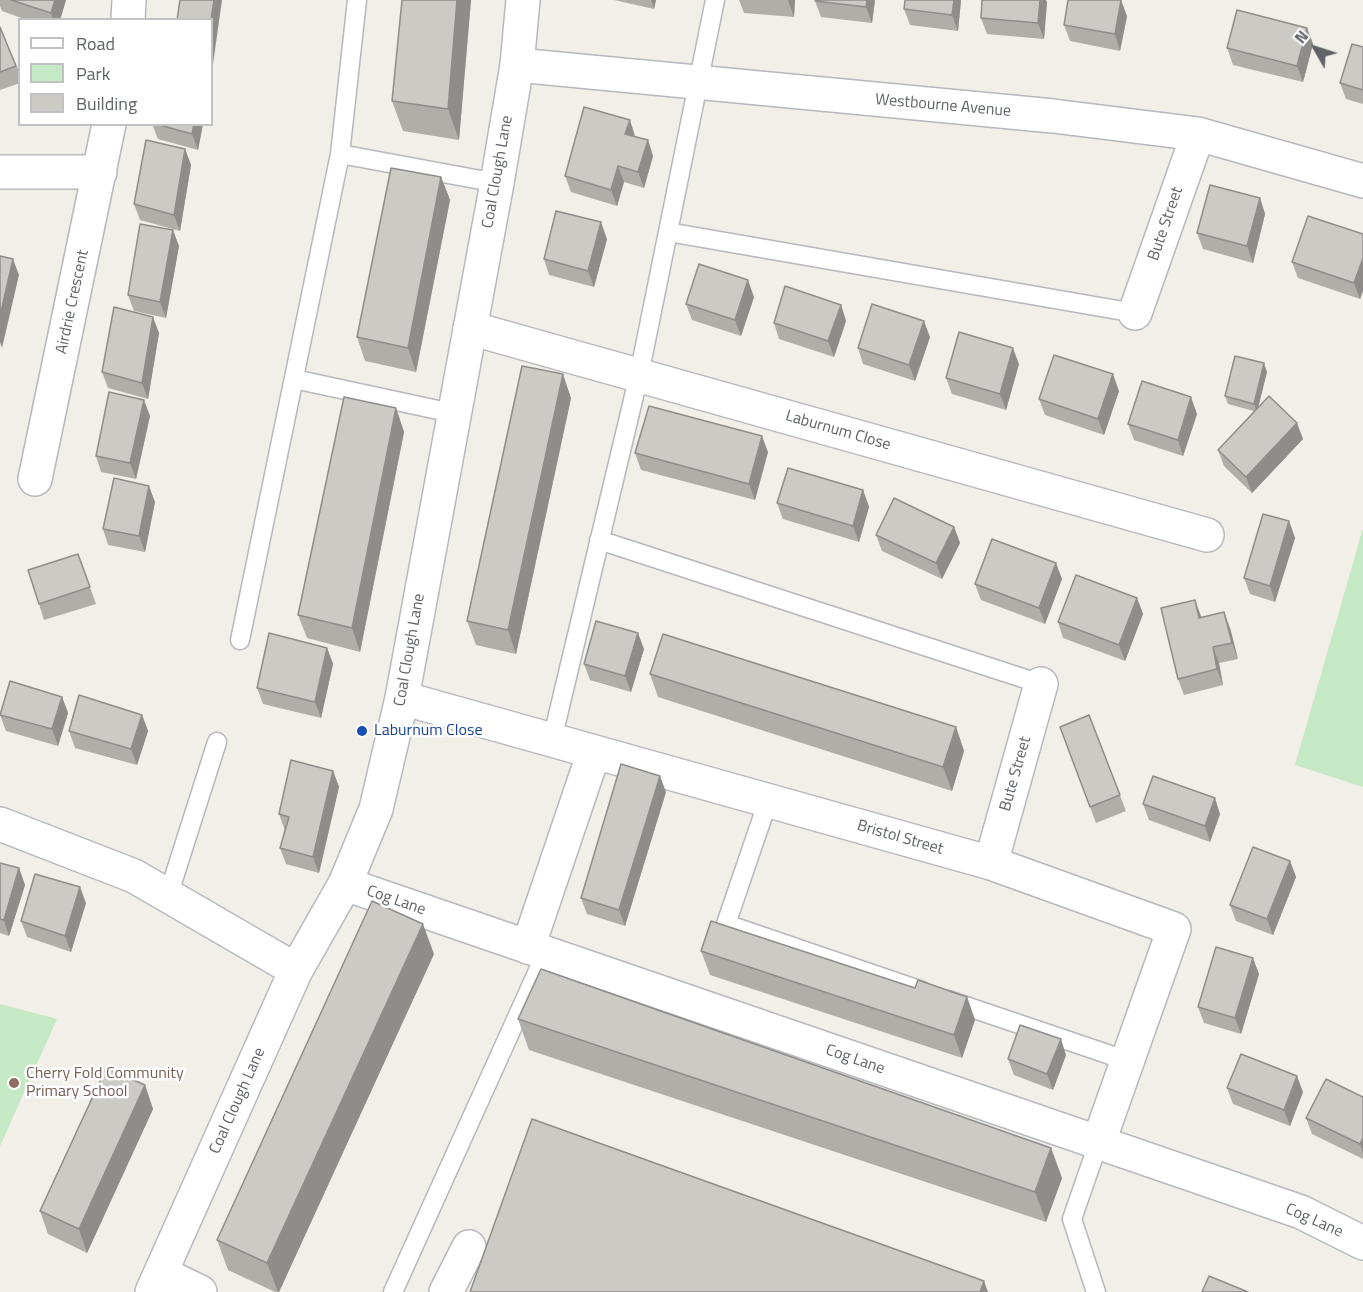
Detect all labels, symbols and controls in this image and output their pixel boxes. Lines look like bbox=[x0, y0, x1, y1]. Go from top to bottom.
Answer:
legend bbox=[18, 18, 213, 126]
north arrow bbox=[1285, 18, 1345, 78]
text: N bbox=[1288, 25, 1314, 49]
text: Road bbox=[76, 30, 115, 57]
text: Park bbox=[76, 60, 110, 87]
text: Building bbox=[76, 90, 137, 117]
street label: Westbourne Avenue bbox=[874, 91, 1012, 121]
street label: Coal Clough Lane bbox=[479, 114, 517, 230]
street label: Bute Street bbox=[1144, 185, 1188, 263]
street label: Airdrie Crescent bbox=[53, 248, 93, 356]
street label: Laburnum Close bbox=[783, 407, 893, 455]
street label: Coal Clough Lane bbox=[391, 592, 429, 708]
place label: Laburnum Close bbox=[374, 721, 482, 741]
marker: Laburnum Close bbox=[355, 724, 369, 738]
street label: Bute Street bbox=[996, 734, 1036, 814]
street label: Bristol Street bbox=[855, 817, 945, 859]
street label: Cog Lane bbox=[364, 882, 428, 920]
street label: Cog Lane bbox=[823, 1041, 887, 1079]
street label: Coal Clough Lane bbox=[206, 1045, 270, 1157]
place label: Cherry Fold Community Primary School bbox=[26, 1064, 184, 1102]
marker: Cherry Fold Community Primary School bbox=[7, 1076, 21, 1090]
street label: Cog Lane bbox=[1282, 1200, 1346, 1242]

